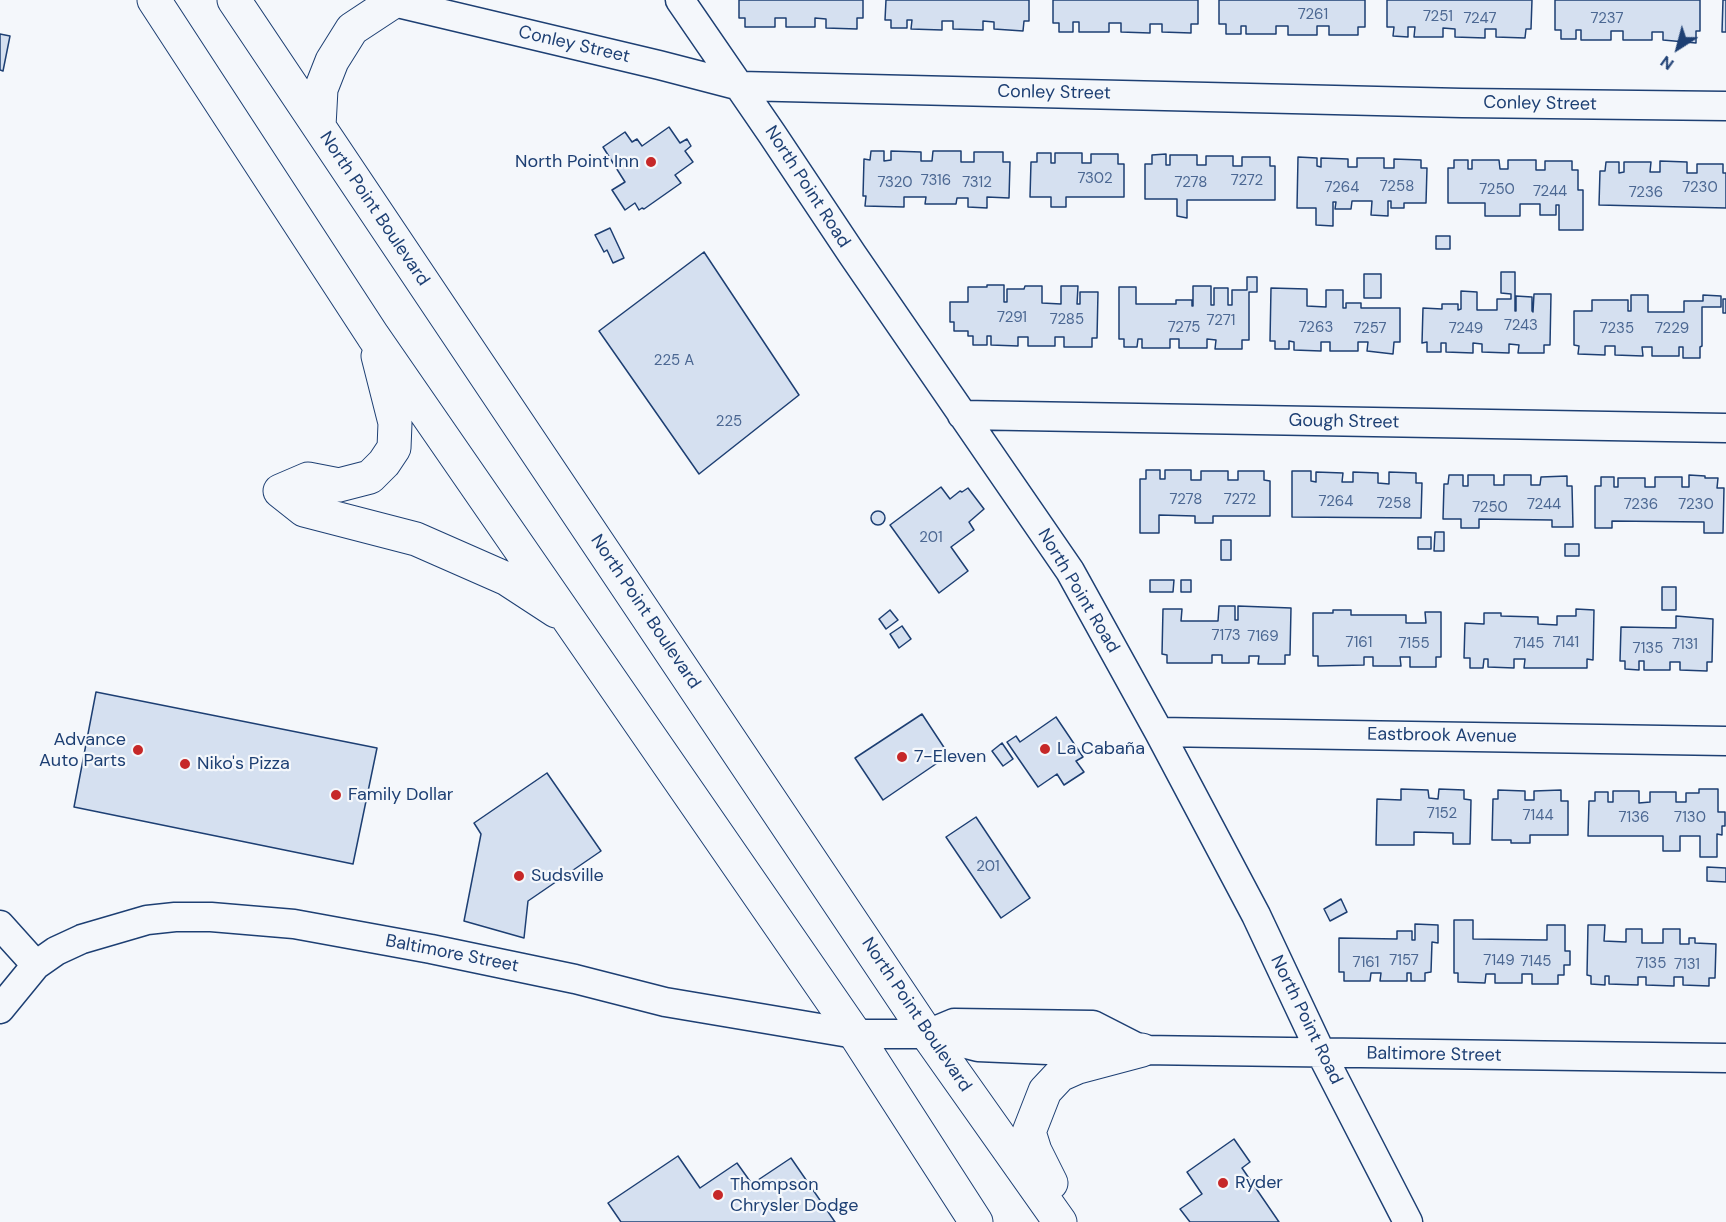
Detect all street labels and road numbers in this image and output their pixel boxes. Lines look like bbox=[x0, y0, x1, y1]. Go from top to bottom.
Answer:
street label: Conley Street bbox=[516, 22, 632, 68]
street label: Conley Street bbox=[997, 81, 1111, 105]
street label: Conley Street bbox=[1483, 92, 1597, 116]
street label: North Point Road bbox=[760, 122, 854, 252]
street label: North Point Boulevard bbox=[314, 128, 434, 290]
street label: Gough Street bbox=[1288, 410, 1400, 434]
street label: North Point Road bbox=[1032, 525, 1124, 657]
street label: North Point Boulevard bbox=[585, 531, 705, 693]
street label: Eastbrook Avenue bbox=[1367, 724, 1517, 748]
street label: Baltimore Street bbox=[384, 931, 520, 977]
street label: North Point Boulevard bbox=[856, 934, 976, 1096]
street label: North Point Road bbox=[1265, 952, 1347, 1088]
street label: Baltimore Street bbox=[1366, 1043, 1502, 1067]

